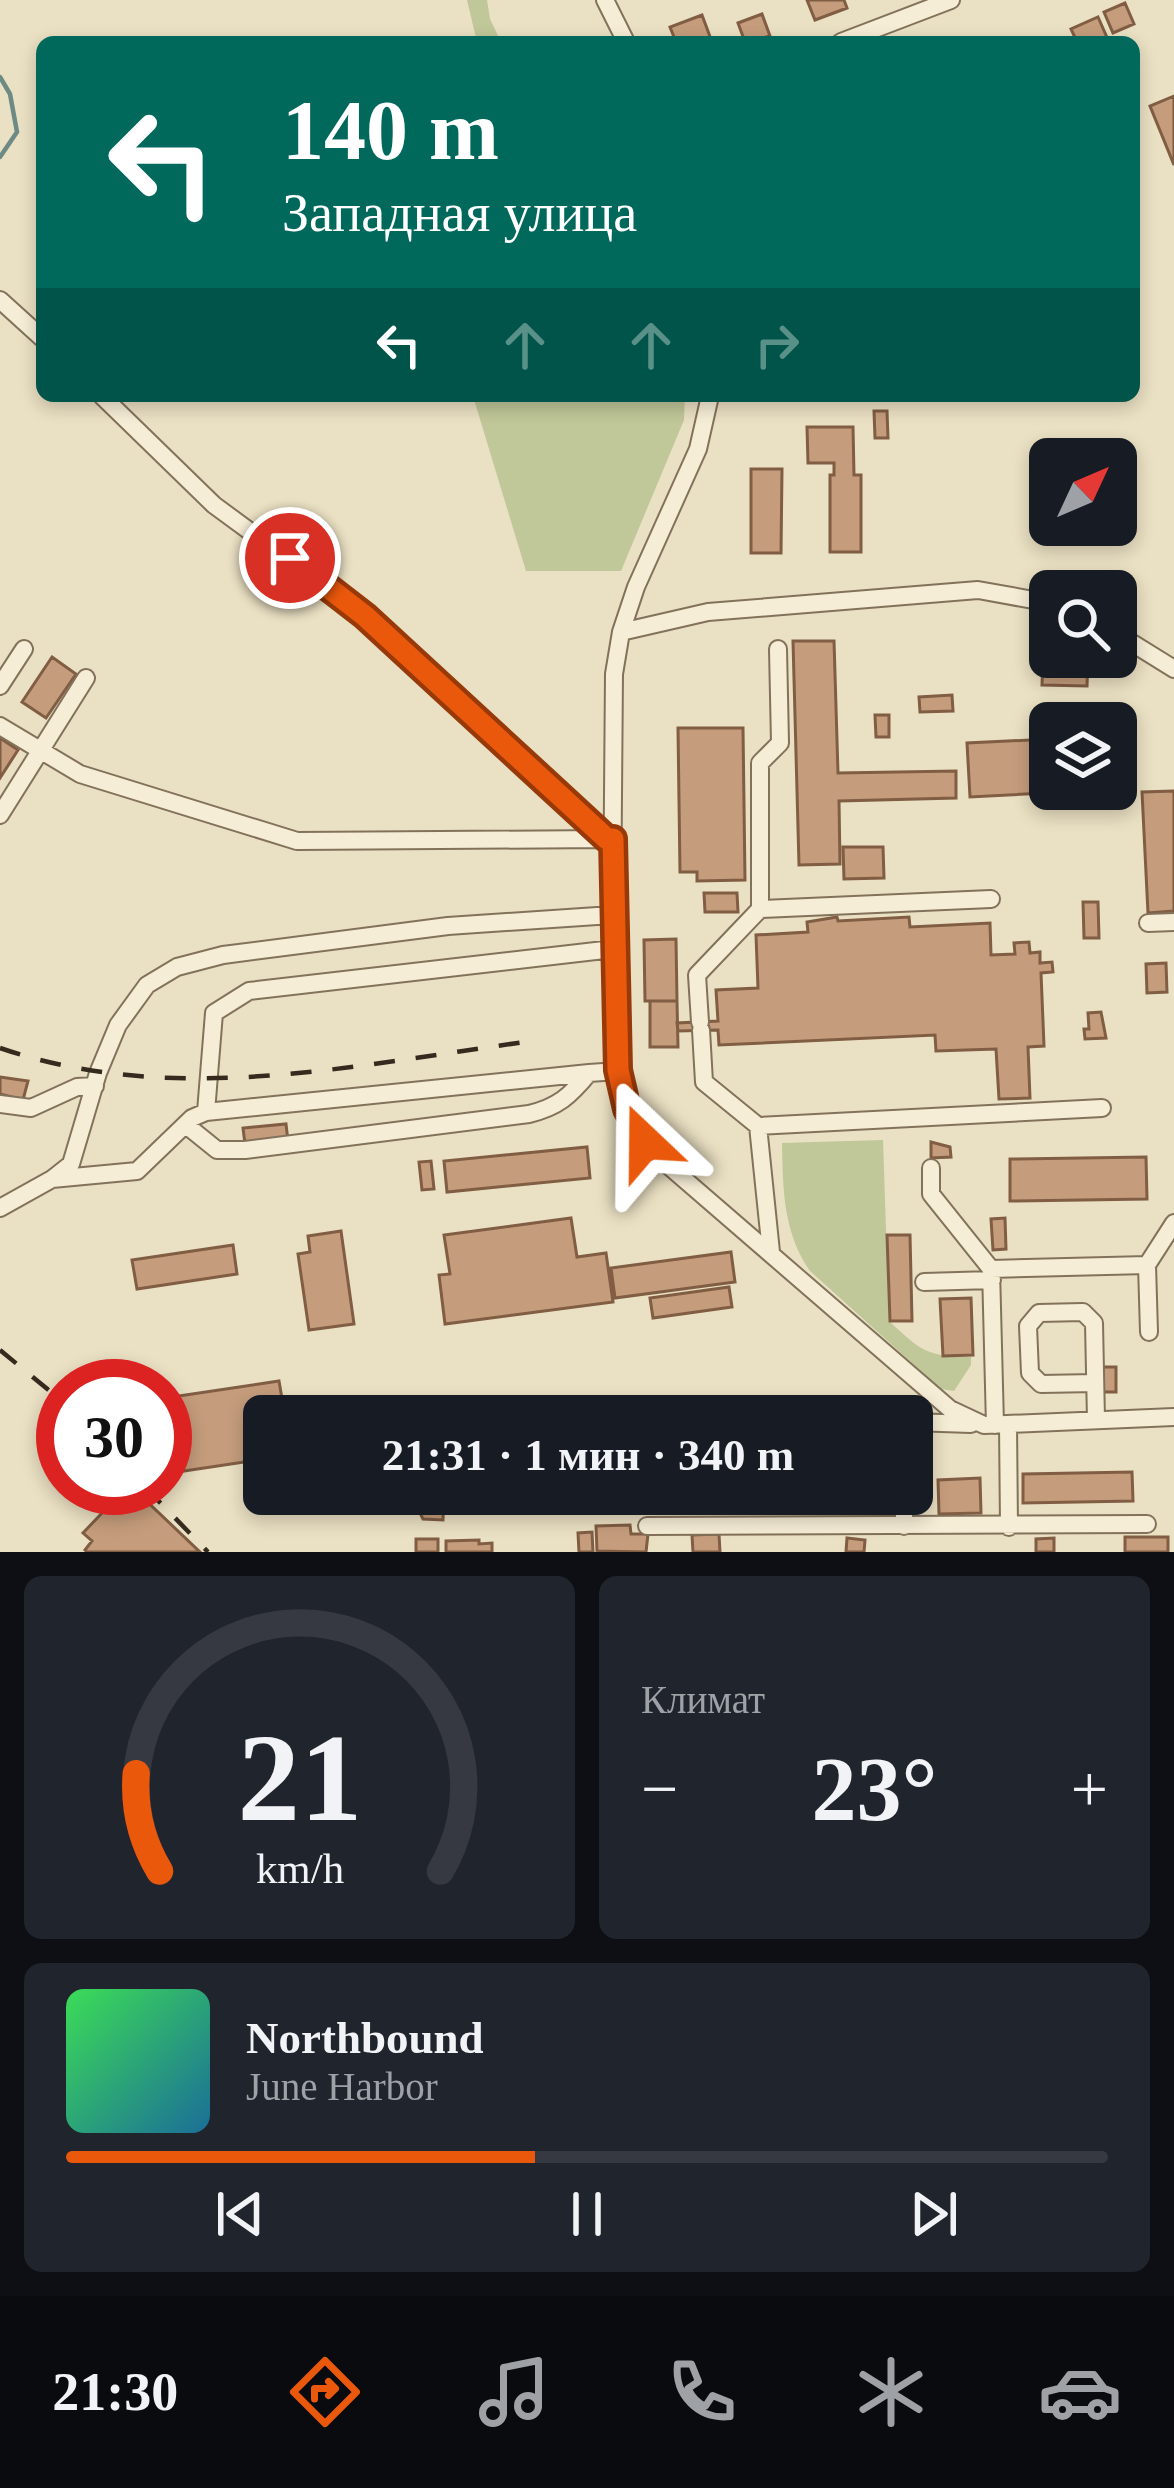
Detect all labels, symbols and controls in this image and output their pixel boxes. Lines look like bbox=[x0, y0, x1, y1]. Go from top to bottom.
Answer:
icon: left bbox=[84, 84, 240, 240]
text: 140 m bbox=[282, 84, 499, 177]
text: Западная улица bbox=[282, 183, 637, 243]
icon: left bbox=[366, 312, 432, 378]
icon: ahead bbox=[492, 312, 558, 378]
icon: ahead bbox=[618, 312, 684, 378]
icon: right bbox=[744, 312, 810, 378]
north arrow bbox=[1029, 438, 1137, 546]
map controls bbox=[1029, 438, 1137, 810]
pin bbox=[239, 507, 341, 609]
icon: arrive bbox=[257, 525, 323, 591]
button: search bbox=[1029, 570, 1137, 678]
button: layers bbox=[1029, 702, 1137, 810]
position arrow bbox=[582, 1079, 708, 1205]
speed limit sign: 30 bbox=[36, 1359, 192, 1515]
text: 21:31 · 1 мин · 340 m bbox=[382, 1430, 794, 1480]
text: Климат bbox=[641, 1678, 765, 1721]
text: 21 bbox=[237, 1709, 362, 1847]
text: 23° bbox=[812, 1740, 938, 1839]
text: − bbox=[641, 1752, 678, 1825]
text: + bbox=[1071, 1752, 1108, 1825]
text: km/h bbox=[255, 1844, 344, 1891]
text: Northbound bbox=[246, 2013, 484, 2063]
text: June Harbor bbox=[246, 2065, 438, 2108]
icon: previous bbox=[207, 2181, 273, 2247]
icon: pause bbox=[554, 2181, 620, 2247]
icon: next bbox=[901, 2181, 967, 2247]
icon: directions bbox=[283, 2350, 367, 2434]
icon: music bbox=[472, 2350, 556, 2434]
icon: phone bbox=[660, 2350, 744, 2434]
icon: climate bbox=[849, 2350, 933, 2434]
icon: car bbox=[1038, 2350, 1122, 2434]
text: 21:30 bbox=[52, 2362, 178, 2422]

